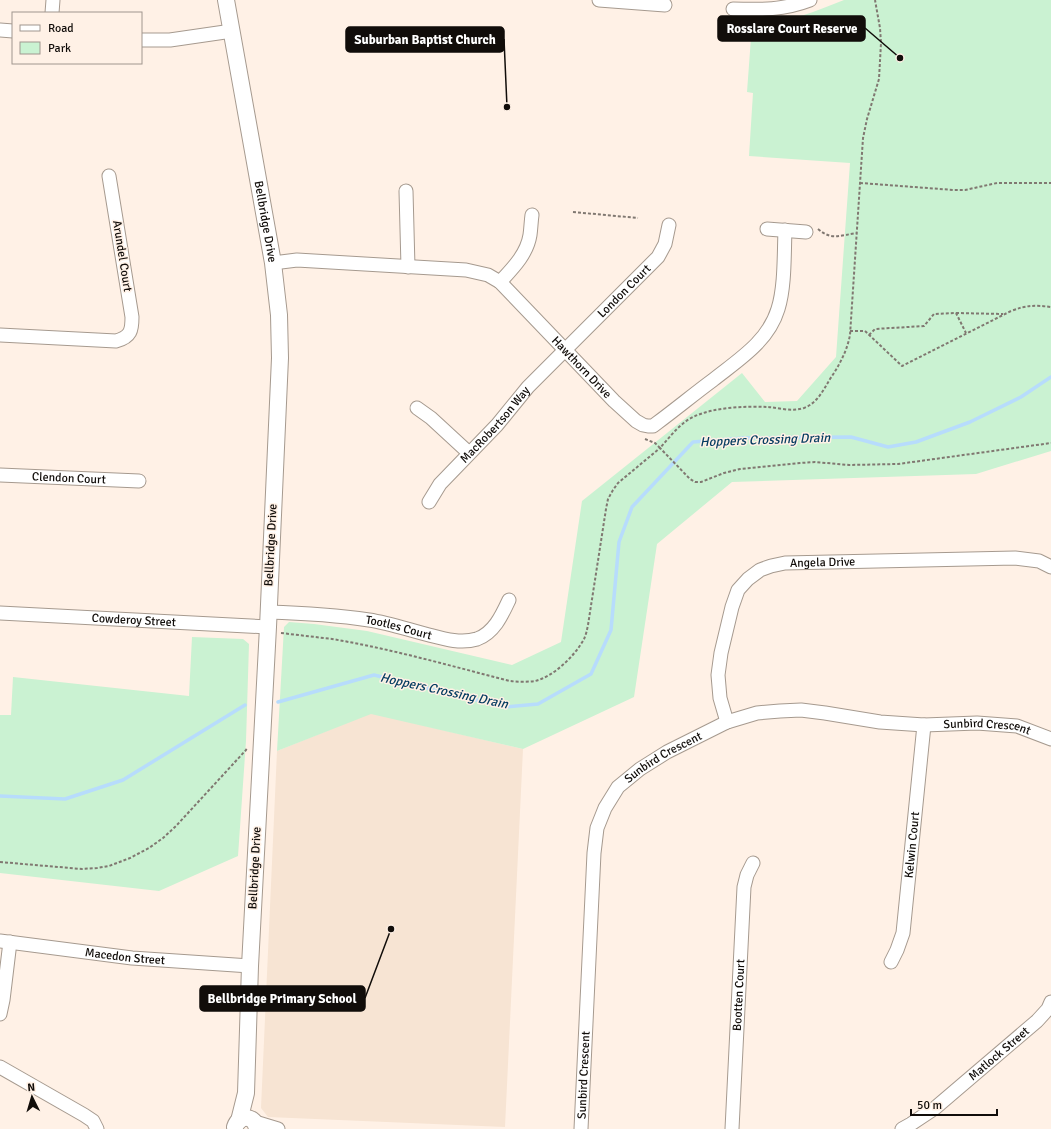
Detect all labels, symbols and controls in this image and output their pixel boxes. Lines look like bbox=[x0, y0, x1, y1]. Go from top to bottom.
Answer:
legend bbox=[12, 12, 142, 64]
callout: Rosslare Court Reserve bbox=[718, 16, 865, 41]
text: Road bbox=[48, 21, 74, 36]
text: Rosslare Court Reserve bbox=[727, 21, 858, 37]
callout: Suburban Baptist Church bbox=[346, 27, 504, 52]
text: Suburban Baptist Church bbox=[354, 32, 496, 48]
text: Park bbox=[48, 41, 71, 56]
street label: Bellbridge Drive bbox=[251, 179, 280, 264]
street label: Arundel Court bbox=[109, 219, 135, 293]
street label: London Court bbox=[594, 261, 654, 321]
street label: Hawthorn Drive bbox=[548, 333, 615, 401]
street label: MacRobertson Way bbox=[457, 383, 533, 466]
water label: Hoppers Crossing Drain bbox=[700, 430, 831, 450]
street label: Clendon Court bbox=[32, 469, 106, 487]
street label: Bellbridge Drive bbox=[261, 503, 281, 587]
street label: Angela Drive bbox=[790, 554, 855, 570]
street label: Cowderoy Street bbox=[91, 610, 176, 630]
street label: Tootles Court bbox=[365, 612, 433, 643]
water label: Hoppers Crossing Drain bbox=[379, 670, 510, 713]
street label: Sunbird Crescent bbox=[943, 715, 1033, 738]
street label: Sunbird Crescent bbox=[621, 728, 704, 786]
street label: Kelwin Court bbox=[901, 811, 923, 879]
street label: Bellbridge Drive bbox=[245, 826, 265, 910]
street label: Macedon Street bbox=[84, 945, 166, 968]
street label: Bootten Court bbox=[729, 959, 748, 1032]
callout: Bellbridge Primary School bbox=[200, 986, 365, 1011]
text: Bellbridge Primary School bbox=[208, 991, 356, 1007]
street label: Matlock Street bbox=[965, 1023, 1032, 1084]
street label: Sunbird Crescent bbox=[574, 1031, 593, 1119]
north arrow bbox=[12, 1077, 52, 1117]
text: N bbox=[27, 1081, 36, 1094]
scale bar bbox=[911, 1091, 997, 1117]
text: 50 m bbox=[917, 1098, 942, 1113]

